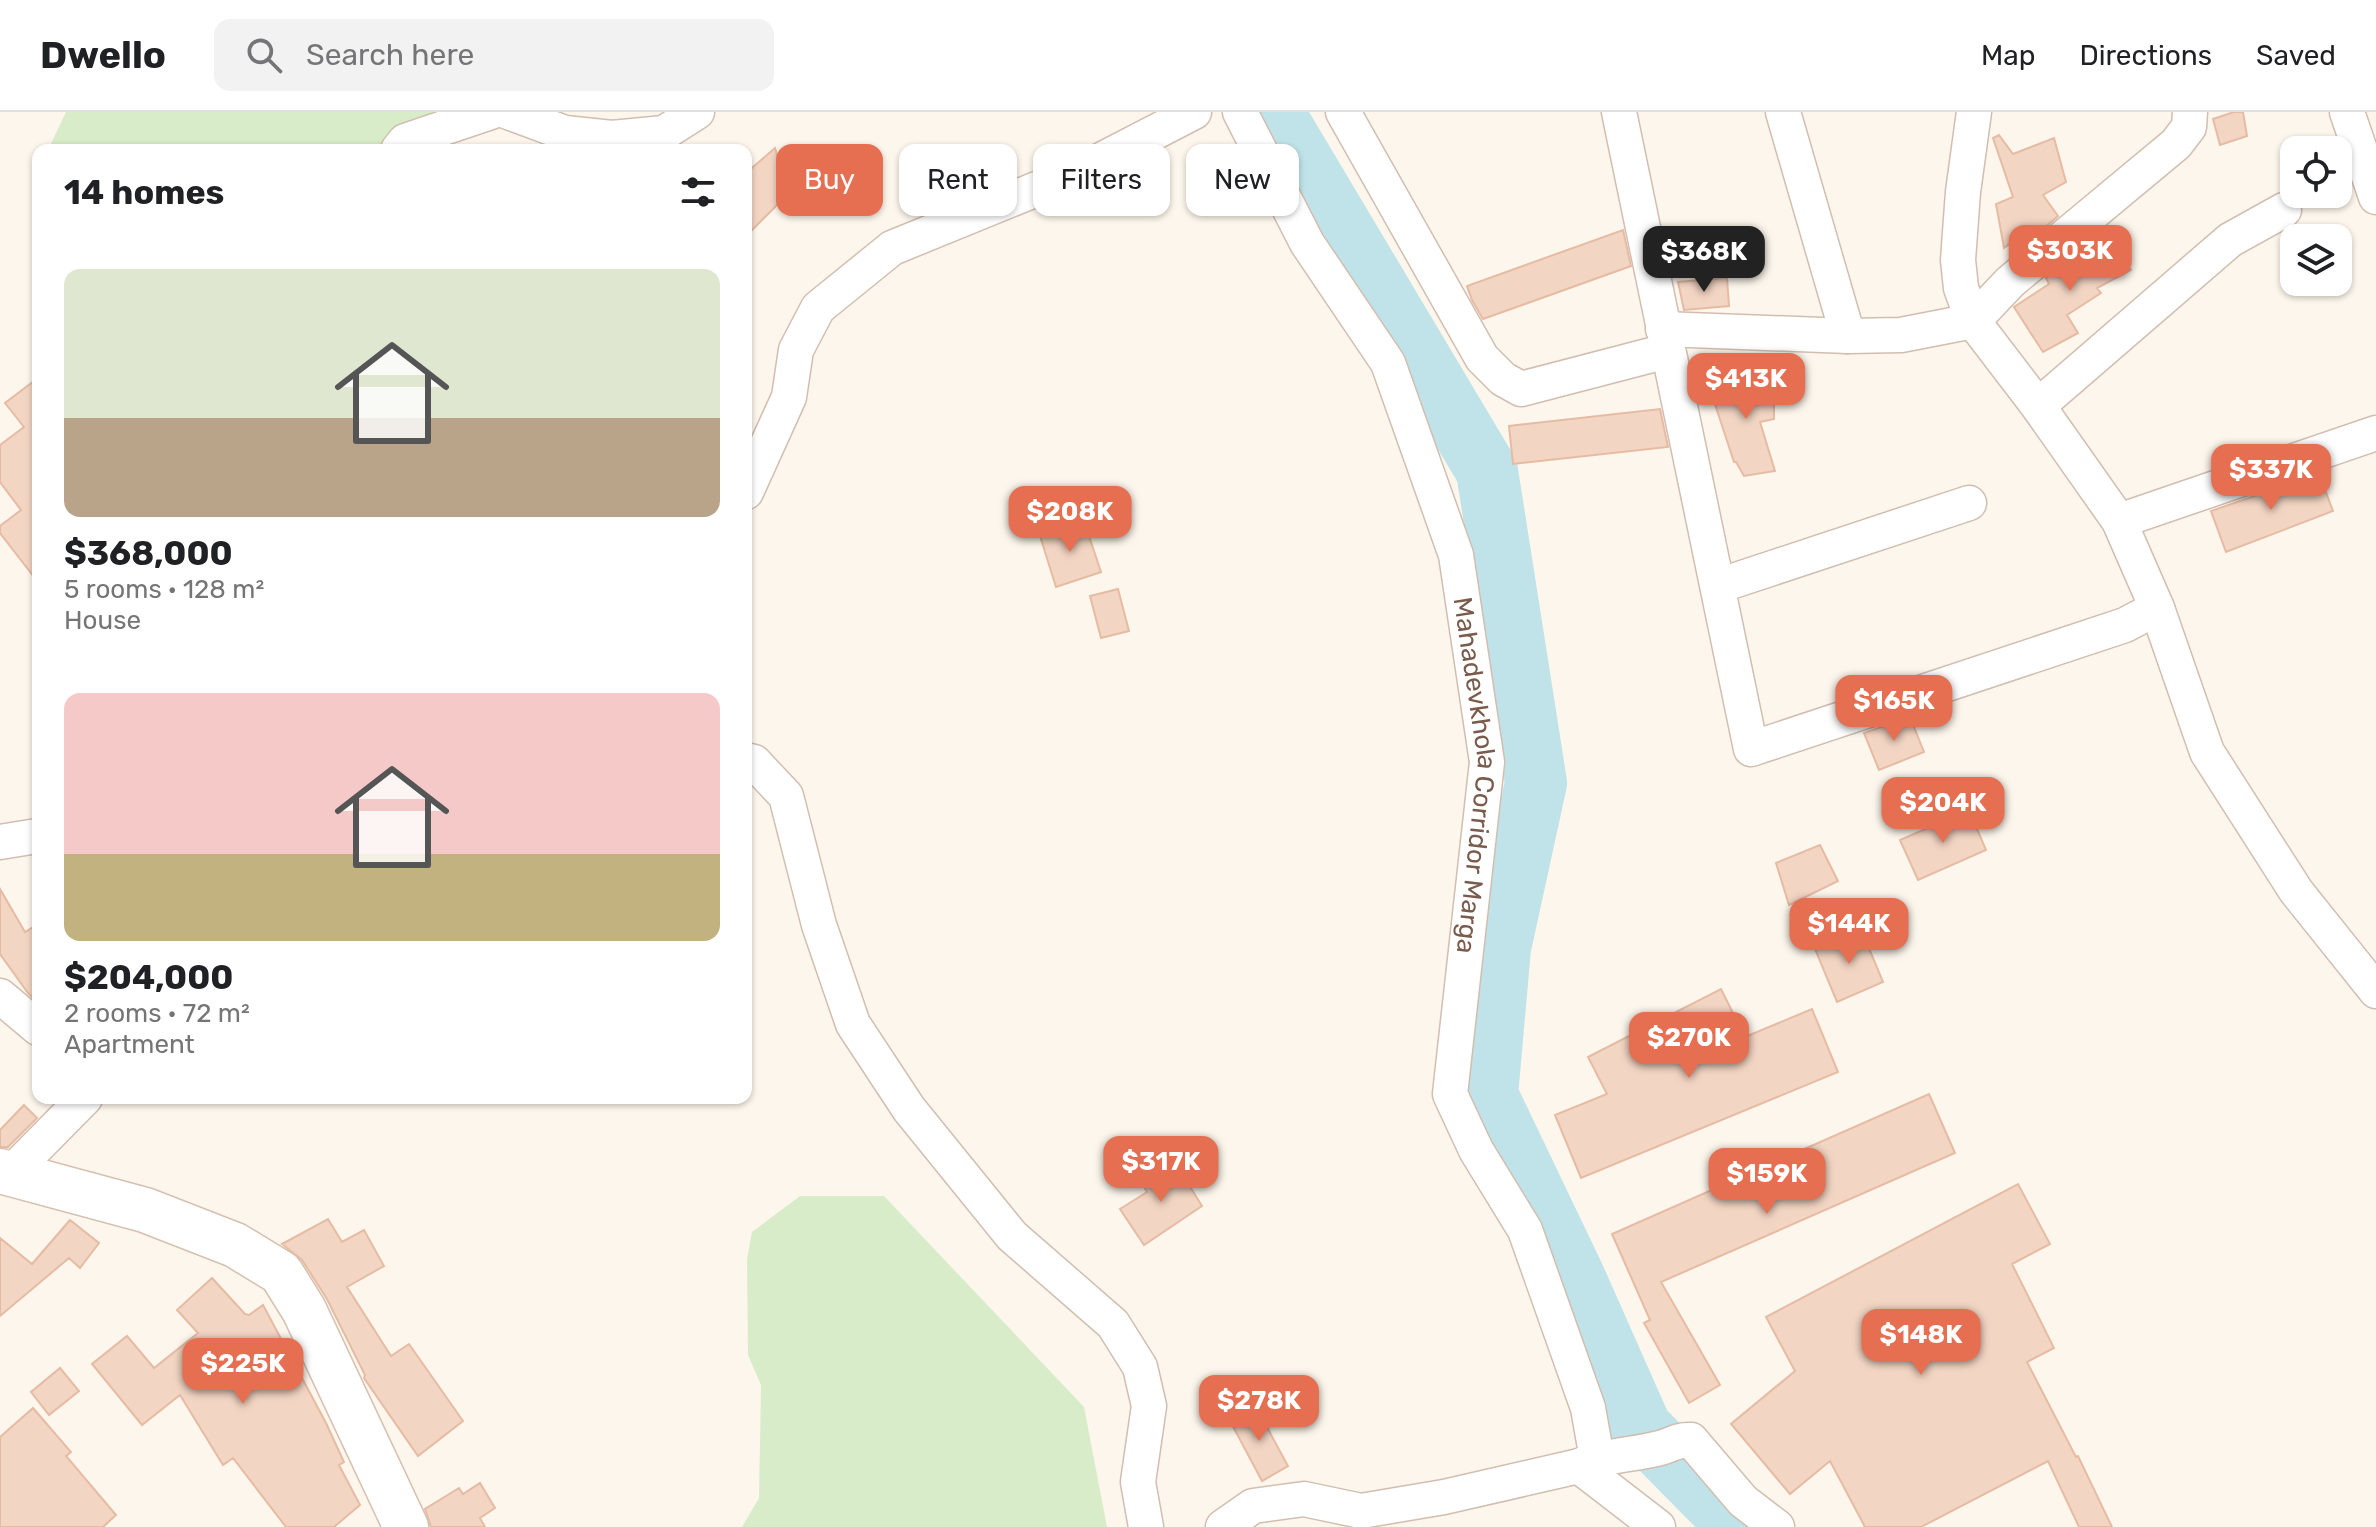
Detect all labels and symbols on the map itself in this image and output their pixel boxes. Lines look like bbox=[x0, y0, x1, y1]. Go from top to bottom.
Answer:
pin: $303K bbox=[2014, 225, 2126, 293]
pin: $368K bbox=[1648, 226, 1760, 294]
pin: $413K bbox=[1690, 353, 1802, 421]
pin: $337K bbox=[2215, 444, 2327, 512]
pin: $208K bbox=[1014, 486, 1126, 554]
street label: Mahadevkhola Corridor Marga bbox=[1447, 595, 1503, 955]
pin: $165K bbox=[1838, 675, 1950, 743]
pin: $204K bbox=[1887, 777, 1999, 845]
pin: $144K bbox=[1793, 898, 1905, 966]
pin: $270K bbox=[1633, 1012, 1745, 1080]
pin: $317K bbox=[1105, 1136, 1217, 1204]
pin: $159K bbox=[1711, 1148, 1823, 1216]
pin: $148K bbox=[1865, 1309, 1977, 1377]
pin: $225K bbox=[187, 1338, 299, 1406]
pin: $278K bbox=[1203, 1375, 1315, 1443]

